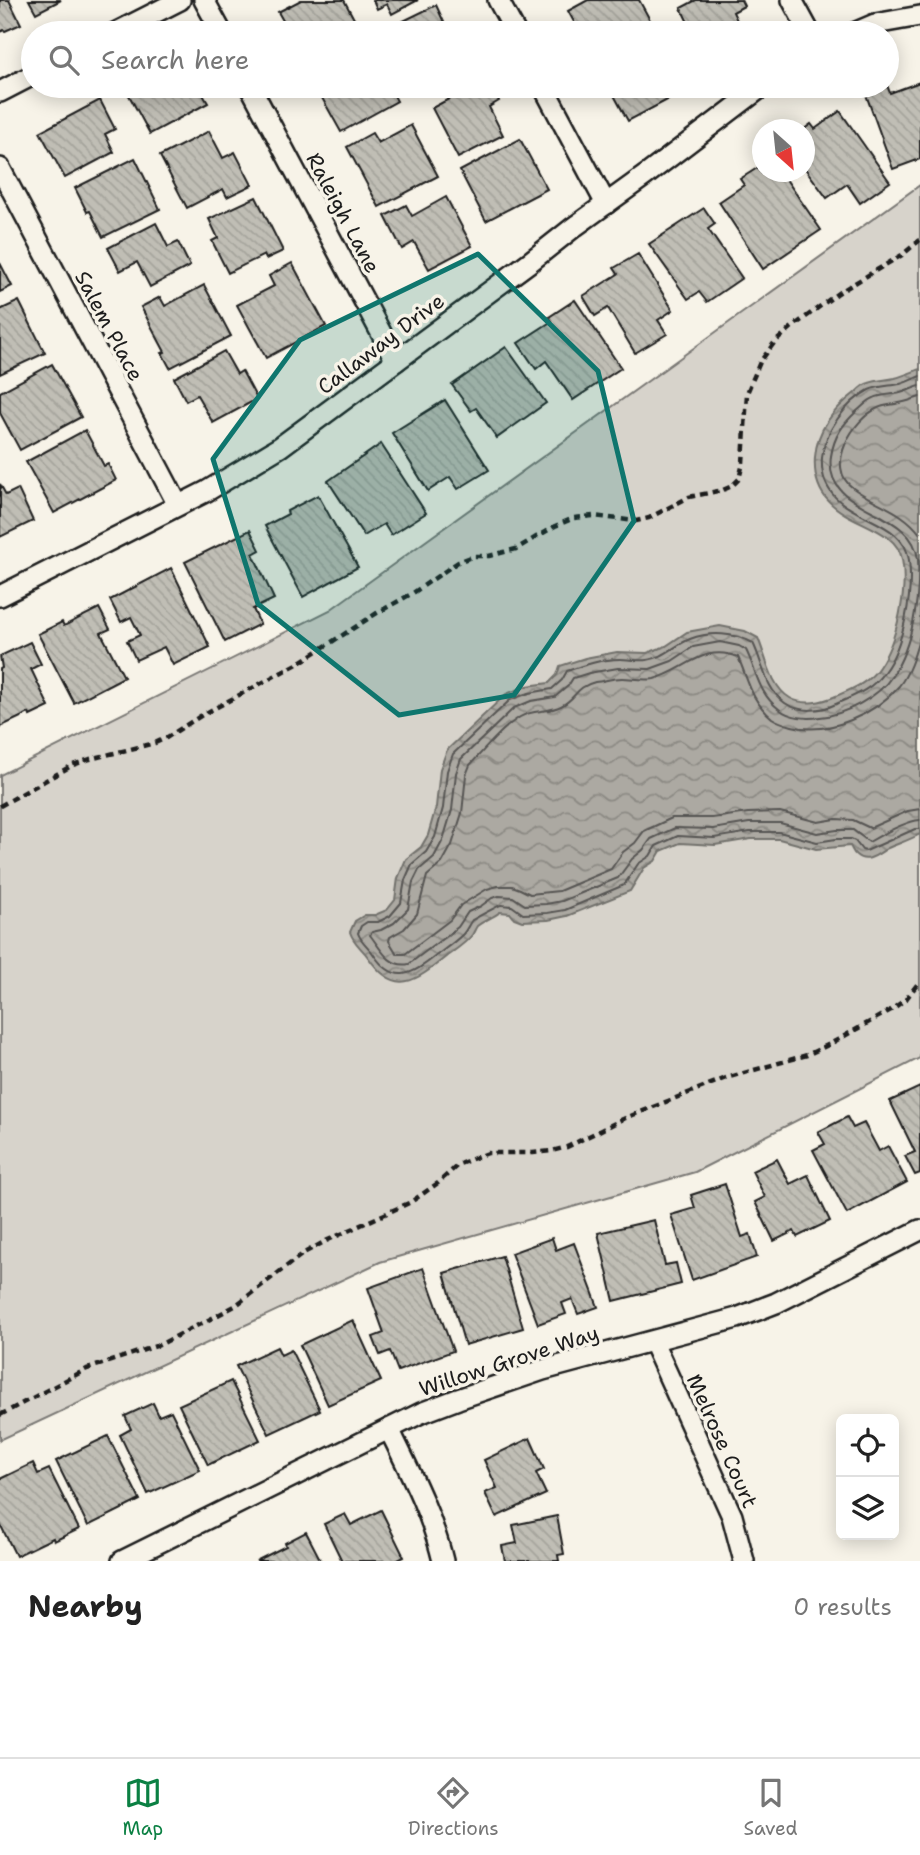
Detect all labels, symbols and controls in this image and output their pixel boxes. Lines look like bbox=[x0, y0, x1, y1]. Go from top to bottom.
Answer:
search box bbox=[21, 21, 899, 98]
icon: search bbox=[45, 41, 83, 79]
text: Search here bbox=[101, 42, 250, 77]
north arrow bbox=[752, 119, 815, 182]
street label: Raleigh Lane bbox=[300, 148, 386, 278]
street label: Salem Place bbox=[68, 266, 150, 386]
street label: Callaway Drive bbox=[312, 287, 450, 401]
street label: Willow Grove Way bbox=[416, 1319, 602, 1403]
street label: Melrose Court bbox=[680, 1370, 764, 1512]
map controls bbox=[836, 1414, 899, 1540]
button: locate bbox=[836, 1414, 899, 1477]
button: layers bbox=[836, 1477, 899, 1540]
text: Nearby bbox=[28, 1586, 143, 1627]
text: 0 results bbox=[793, 1592, 892, 1622]
tab: Map bbox=[122, 1774, 163, 1841]
tab: Directions bbox=[408, 1774, 499, 1841]
tab: Saved bbox=[744, 1774, 798, 1841]

